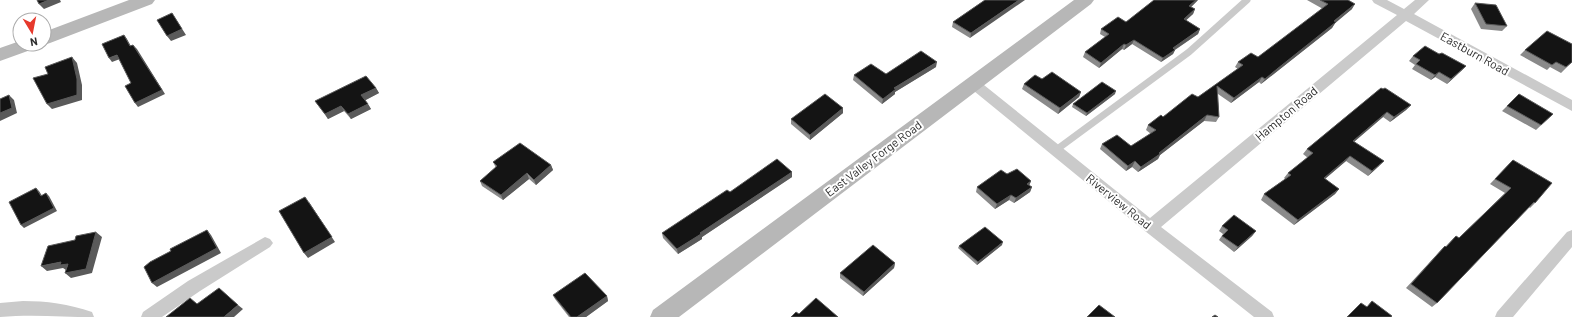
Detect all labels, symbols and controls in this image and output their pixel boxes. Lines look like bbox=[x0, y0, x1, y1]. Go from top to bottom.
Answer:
north arrow bbox=[12, 12, 52, 52]
street label: Eastburn Road bbox=[1438, 28, 1512, 78]
text: N bbox=[29, 35, 39, 49]
street label: Hampton Road bbox=[1252, 83, 1320, 143]
street label: East Valley Forge Road bbox=[822, 117, 924, 199]
street label: Riverview Road bbox=[1084, 171, 1154, 231]

